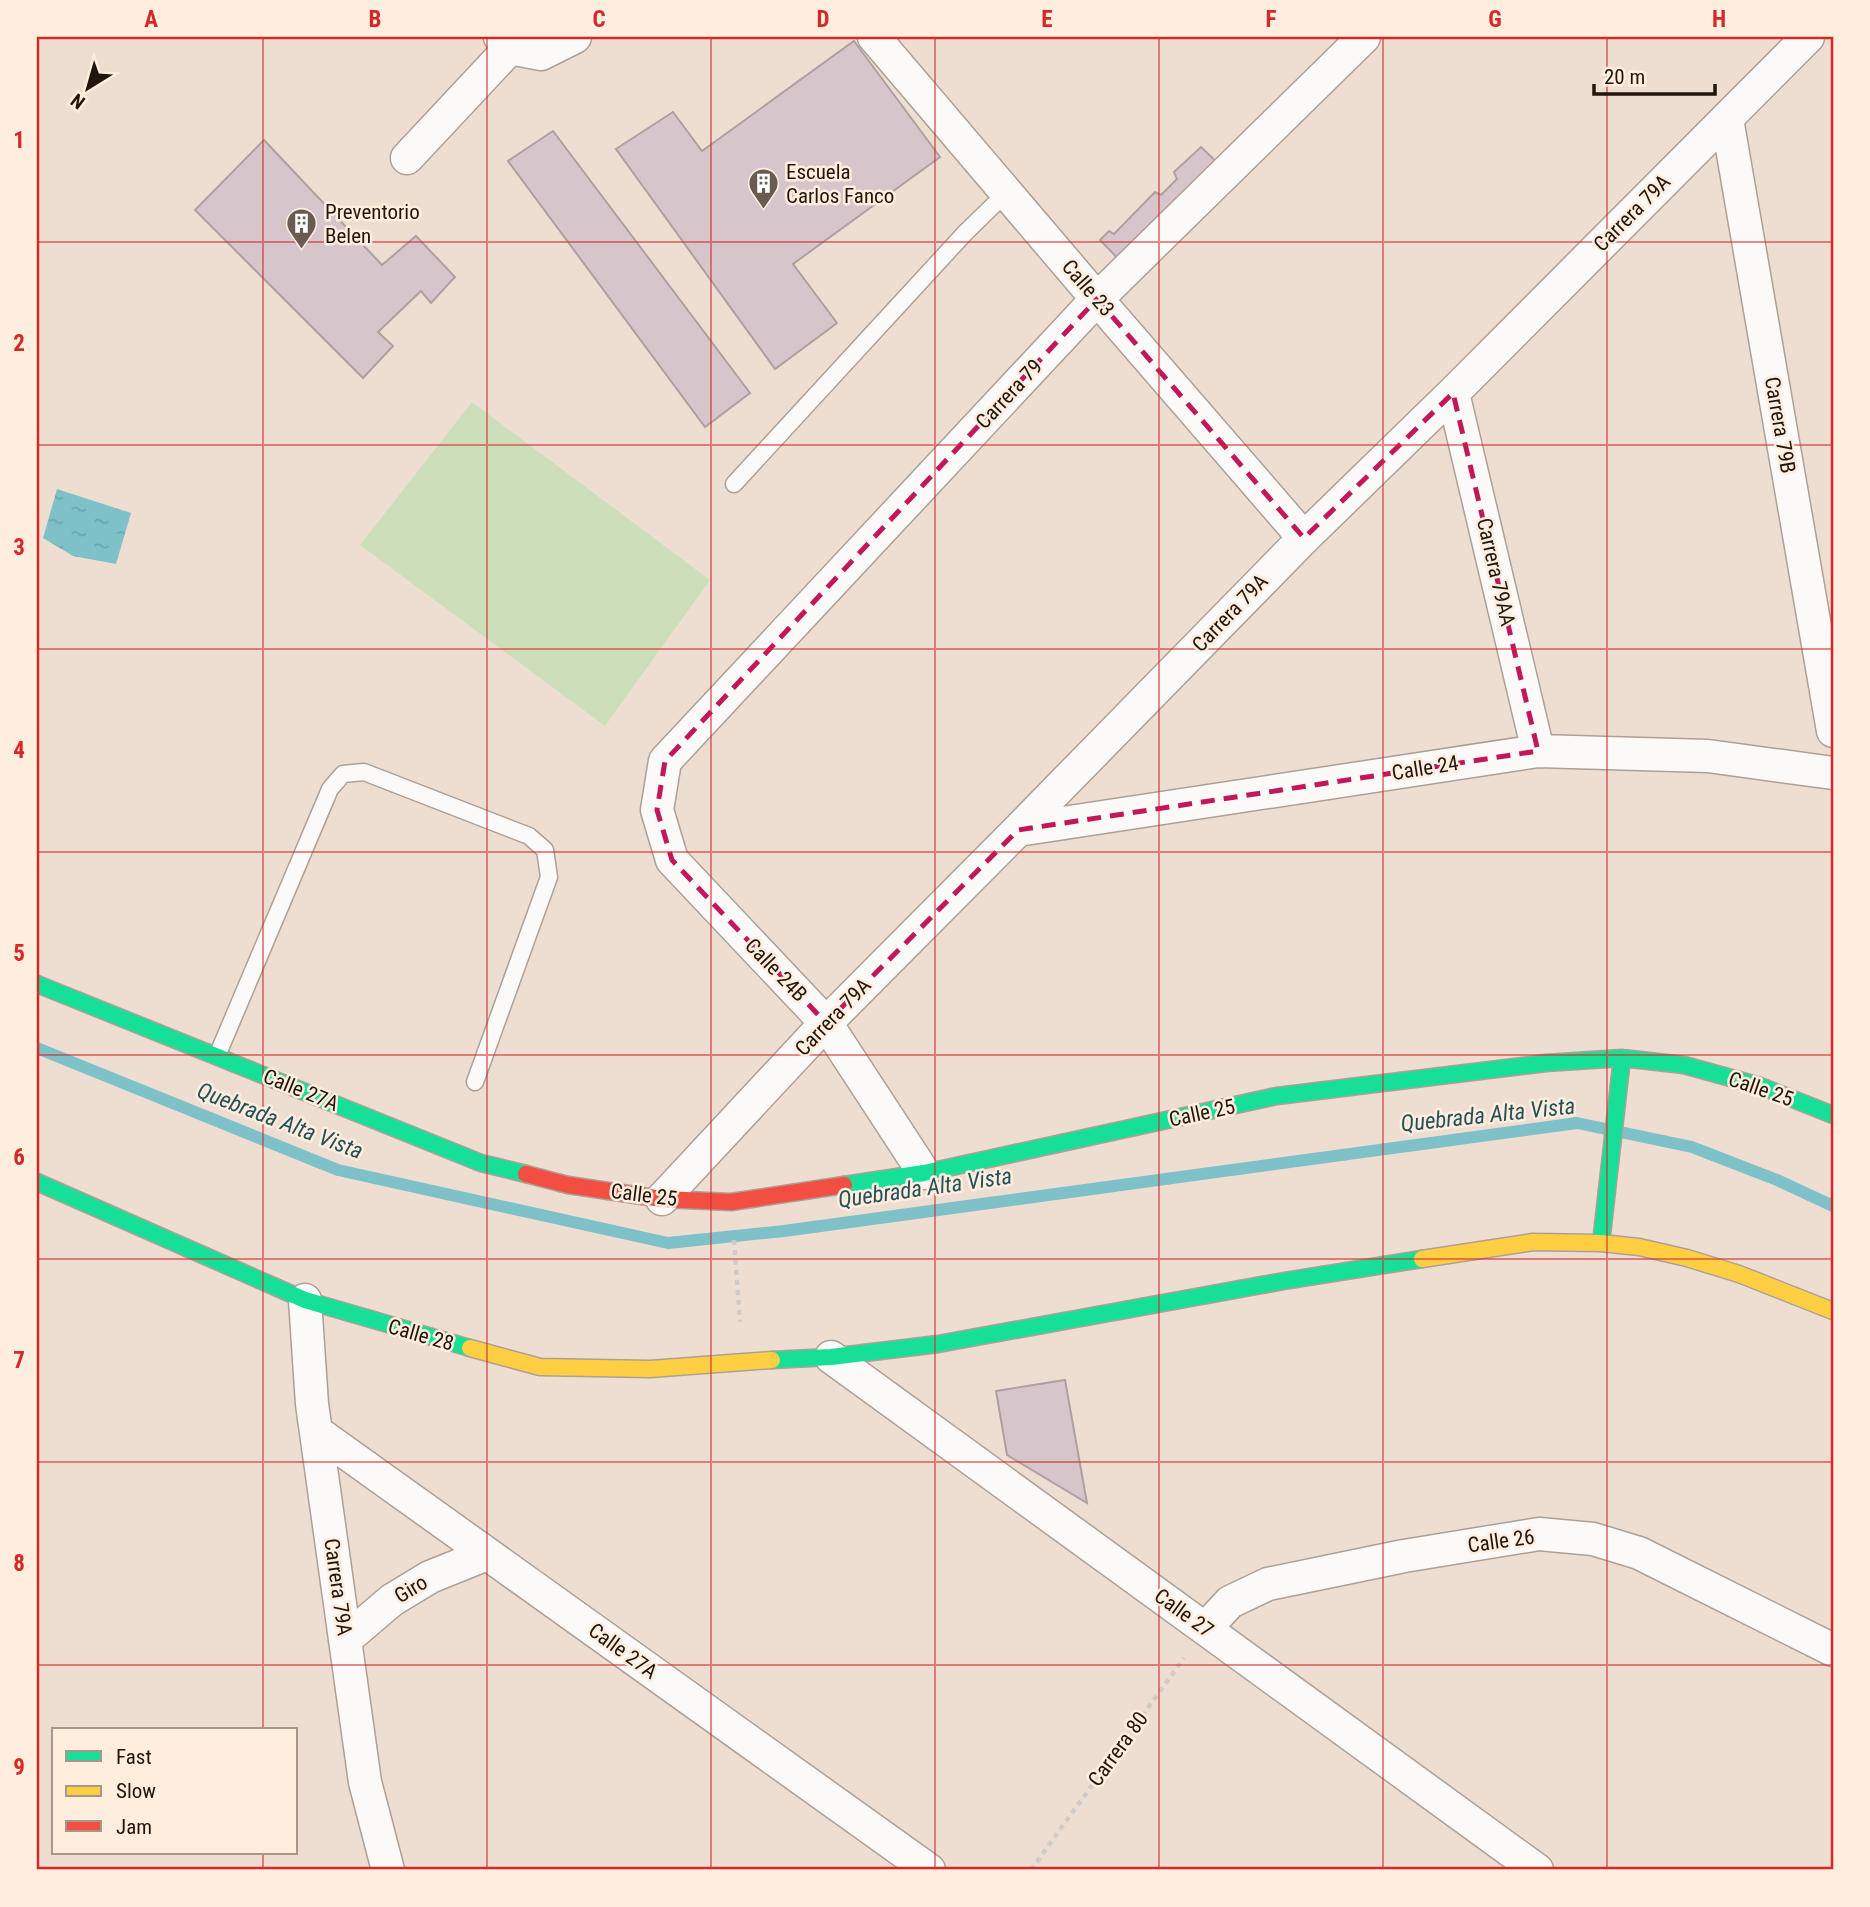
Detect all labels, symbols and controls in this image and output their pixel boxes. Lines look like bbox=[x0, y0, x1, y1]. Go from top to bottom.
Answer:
text: A bbox=[144, 6, 158, 33]
text: B bbox=[369, 6, 381, 33]
text: C bbox=[592, 6, 606, 33]
text: D bbox=[817, 6, 830, 33]
text: E bbox=[1041, 6, 1053, 33]
text: F bbox=[1266, 6, 1277, 33]
text: G bbox=[1488, 6, 1502, 33]
text: H bbox=[1712, 6, 1726, 33]
north arrow bbox=[52, 52, 122, 122]
scale bar bbox=[1594, 52, 1714, 96]
text: 20 m bbox=[1604, 65, 1645, 89]
text: N bbox=[67, 88, 90, 114]
text: 1 bbox=[13, 127, 25, 154]
place label: Escuela Carlos Fanco bbox=[786, 160, 894, 208]
building icon: Escuela Carlos Fanco bbox=[746, 167, 780, 211]
street label: Carrera 79A bbox=[1589, 170, 1675, 256]
place label: Preventorio Belen bbox=[325, 200, 420, 248]
building icon: Preventorio Belen bbox=[285, 207, 319, 251]
street label: Calle 23 bbox=[1057, 255, 1119, 321]
text: 2 bbox=[13, 330, 25, 357]
street label: Carrera 79 bbox=[971, 354, 1047, 434]
street label: Carrera 79B bbox=[1760, 375, 1800, 475]
street label: Carrera 79AA bbox=[1472, 516, 1520, 628]
text: 3 bbox=[13, 534, 25, 561]
street label: Carrera 79A bbox=[1187, 569, 1273, 657]
text: 4 bbox=[13, 737, 25, 764]
street label: Calle 24 bbox=[1390, 751, 1460, 785]
street label: Calle 24B bbox=[740, 933, 812, 1007]
text: 5 bbox=[13, 940, 25, 967]
street label: Carrera 79A bbox=[790, 973, 876, 1061]
street label: Calle 27A bbox=[260, 1064, 342, 1116]
street label: Calle 25 bbox=[1725, 1067, 1797, 1111]
water label: Quebrada Alta Vista bbox=[193, 1077, 367, 1165]
water label: Quebrada Alta Vista bbox=[1399, 1092, 1577, 1138]
street label: Calle 25 bbox=[1167, 1094, 1237, 1132]
text: 6 bbox=[13, 1144, 25, 1171]
water label: Quebrada Alta Vista bbox=[836, 1162, 1014, 1214]
street label: Calle 25 bbox=[609, 1179, 679, 1211]
street label: Calle 28 bbox=[385, 1314, 457, 1356]
text: 7 bbox=[13, 1347, 25, 1374]
street label: Calle 26 bbox=[1466, 1524, 1536, 1558]
street label: Carrera 79A bbox=[319, 1537, 357, 1637]
text: 8 bbox=[13, 1550, 25, 1577]
street label: Giro bbox=[390, 1570, 432, 1608]
street label: Calle 27 bbox=[1150, 1584, 1218, 1642]
street label: Calle 27A bbox=[584, 1618, 662, 1684]
street label: Carrera 80 bbox=[1083, 1707, 1153, 1791]
legend bbox=[52, 1728, 298, 1854]
text: Fast bbox=[116, 1745, 152, 1769]
text: 9 bbox=[13, 1754, 25, 1781]
text: Slow bbox=[116, 1779, 156, 1803]
text: Jam bbox=[116, 1815, 152, 1839]

